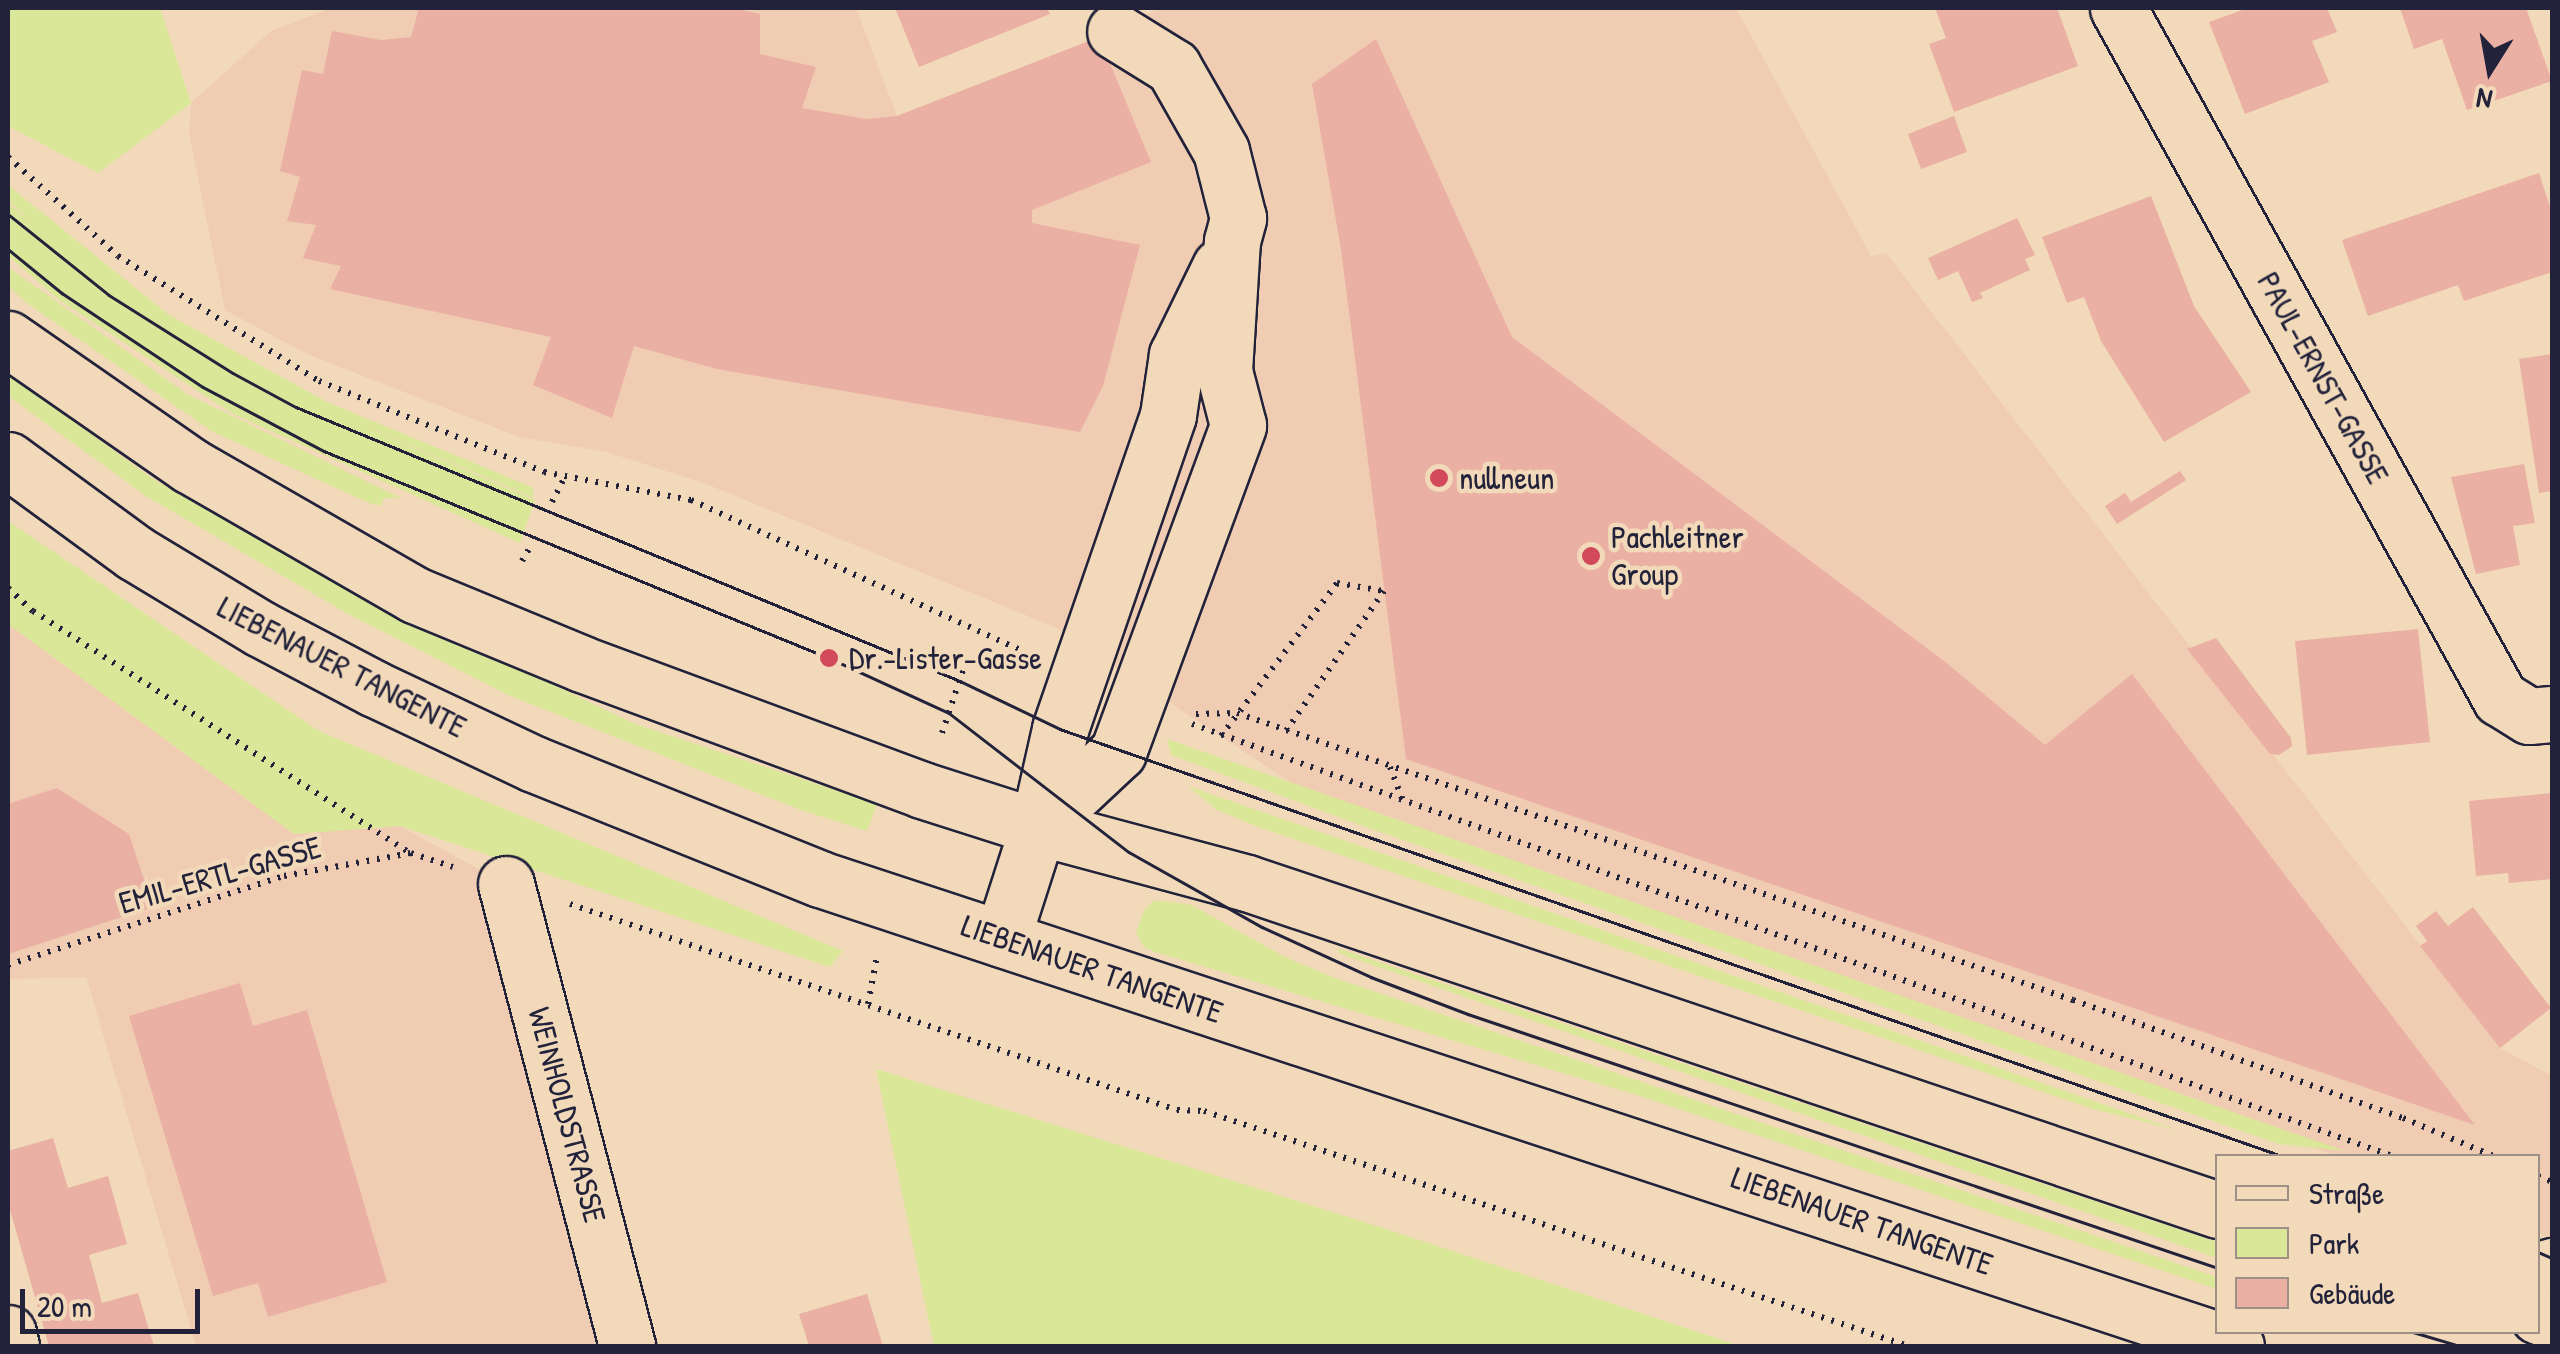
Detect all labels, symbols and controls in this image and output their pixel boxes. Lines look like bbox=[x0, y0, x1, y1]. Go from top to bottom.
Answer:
north arrow bbox=[2440, 20, 2540, 120]
text: N bbox=[2473, 79, 2495, 120]
street label: PAUL-ERNST-GASSE bbox=[2249, 265, 2397, 491]
place label: nullneun bbox=[1459, 459, 1555, 497]
marker: nullneun bbox=[1428, 467, 1450, 489]
place label: Pachleitner Group bbox=[1611, 519, 1744, 594]
marker: Pachleitner Group bbox=[1580, 545, 1602, 567]
street label: LIEBENAUER TANGENTE bbox=[211, 588, 473, 746]
place label: Dr.-Lister-Gasse bbox=[849, 639, 1042, 677]
marker: Dr.-Lister-Gasse bbox=[818, 647, 840, 669]
street label: EMIL-ERTL-GASSE bbox=[114, 828, 326, 922]
street label: LIEBENAUER TANGENTE bbox=[956, 906, 1228, 1032]
street label: WEINHOLDSTRASSE bbox=[520, 1003, 614, 1227]
legend bbox=[2215, 1154, 2540, 1334]
street label: LIEBENAUER TANGENTE bbox=[1726, 1158, 1998, 1284]
text: Straße bbox=[2309, 1173, 2384, 1213]
text: Park bbox=[2309, 1223, 2359, 1263]
scale bar bbox=[25, 1269, 205, 1331]
text: Gebäude bbox=[2309, 1273, 2395, 1313]
text: 20 m bbox=[37, 1286, 92, 1326]

